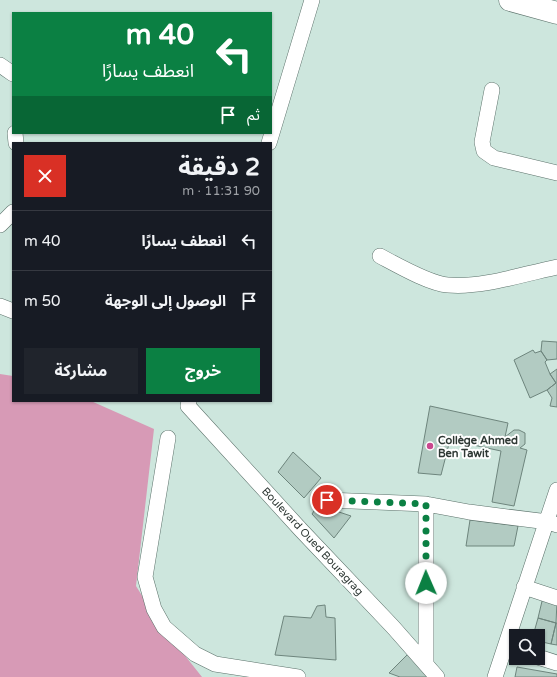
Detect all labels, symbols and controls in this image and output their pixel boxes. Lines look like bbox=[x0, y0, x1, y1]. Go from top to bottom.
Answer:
text: 40 m bbox=[126, 18, 194, 52]
icon: left bbox=[208, 28, 260, 80]
text: انعطف يسارًا bbox=[102, 60, 194, 82]
icon: arrive bbox=[217, 104, 239, 126]
text: ثم bbox=[247, 106, 260, 124]
text: 2 دقيقة bbox=[178, 153, 260, 182]
button: close bbox=[24, 155, 66, 197]
text: 90 m · 11:31 bbox=[182, 183, 260, 199]
icon: left bbox=[238, 230, 260, 252]
text: 40 m bbox=[24, 232, 61, 250]
text: انعطف يسارًا bbox=[142, 232, 226, 250]
icon: arrive bbox=[238, 290, 260, 312]
text: 50 m bbox=[24, 292, 61, 310]
text: الوصول إلى الوجهة bbox=[105, 292, 226, 310]
button: مشاركة bbox=[24, 348, 138, 394]
button: خروج bbox=[146, 348, 260, 394]
place label: Collège Ahmed Ben Tawit bbox=[438, 434, 518, 460]
marker: Collège Ahmed Ben Tawit bbox=[425, 441, 435, 451]
pin bbox=[310, 483, 344, 517]
street label: Boulevard Oued Bouragrag bbox=[259, 485, 366, 598]
icon: arrive bbox=[316, 489, 338, 511]
position arrow bbox=[405, 562, 447, 604]
map controls bbox=[509, 629, 545, 665]
button: search bbox=[509, 629, 545, 665]

